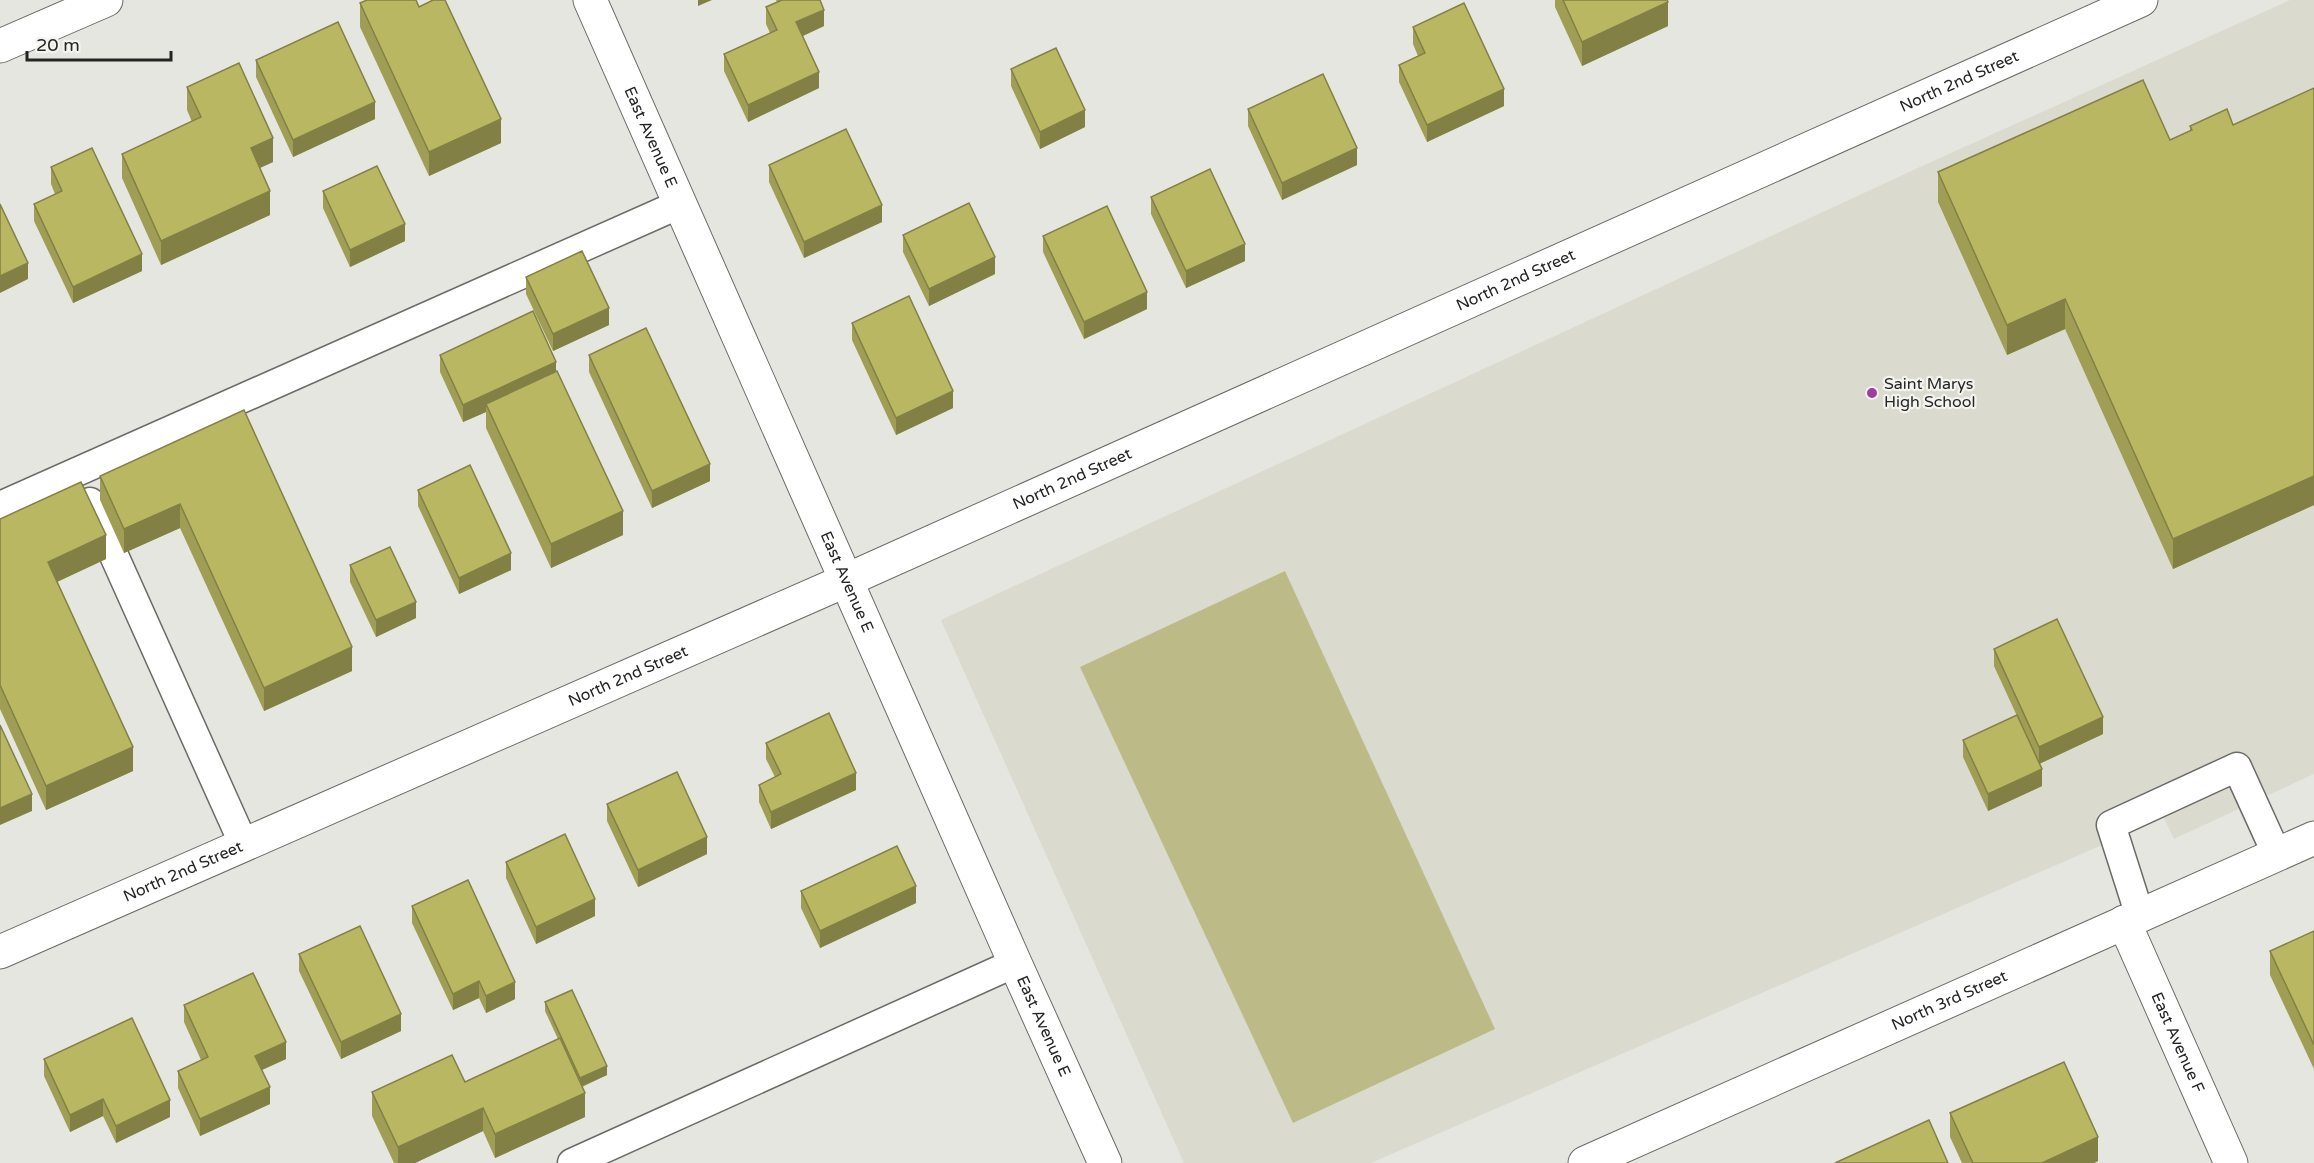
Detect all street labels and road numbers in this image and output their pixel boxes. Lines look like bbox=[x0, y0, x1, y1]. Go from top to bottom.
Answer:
street label: North 2nd Street bbox=[1897, 46, 2022, 117]
street label: East Avenue E bbox=[619, 83, 682, 191]
street label: North 2nd Street bbox=[1453, 245, 1578, 316]
street label: North 2nd Street bbox=[1010, 444, 1135, 514]
street label: East Avenue E bbox=[816, 528, 878, 636]
street label: North 2nd Street bbox=[565, 641, 691, 711]
street label: North 2nd Street bbox=[120, 837, 246, 907]
street label: North 3rd Street bbox=[1888, 966, 2010, 1035]
street label: East Avenue E bbox=[1012, 973, 1075, 1080]
street label: East Avenue F bbox=[2146, 989, 2209, 1096]

